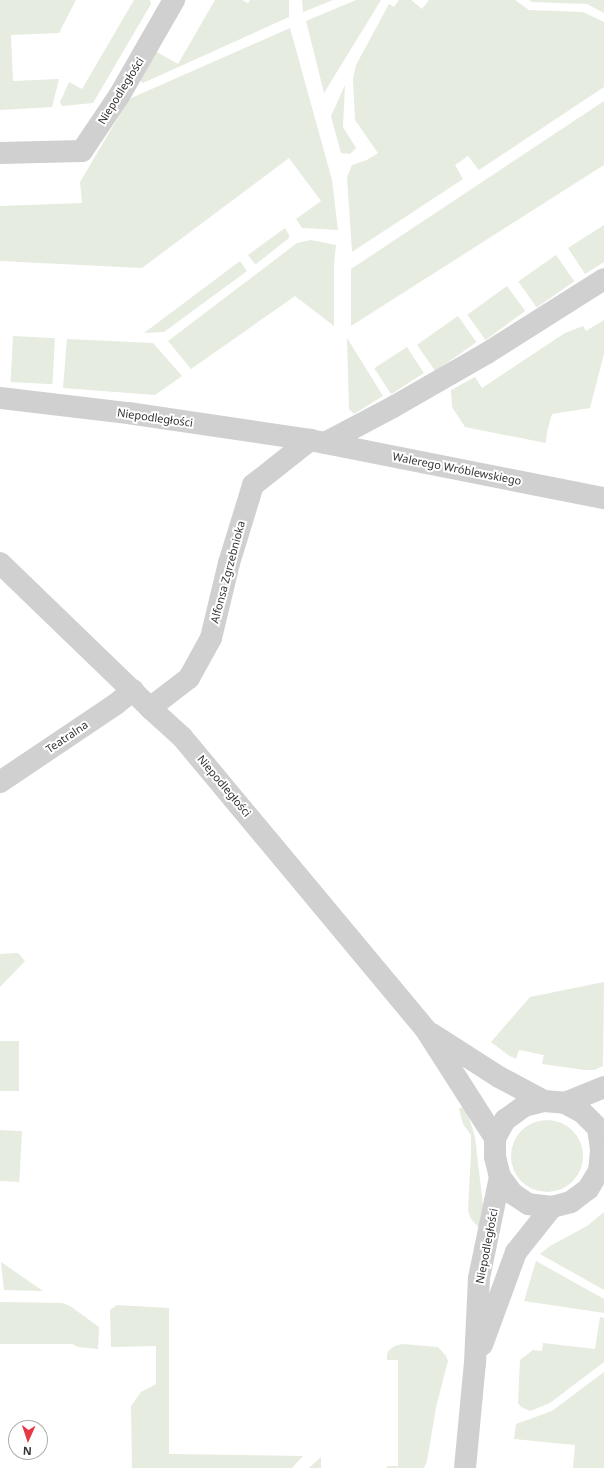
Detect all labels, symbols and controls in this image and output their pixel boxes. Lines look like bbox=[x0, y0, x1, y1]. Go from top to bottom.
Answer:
street label: Niepodległości bbox=[95, 55, 147, 127]
street label: Niepodległości bbox=[116, 406, 194, 430]
street label: Walerego Wróblewskiego bbox=[391, 450, 523, 488]
street label: Alfonsa Zgrzebnioka bbox=[208, 519, 248, 625]
street label: Teatralna bbox=[43, 718, 91, 756]
street label: Niepodległości bbox=[194, 753, 254, 819]
street label: Niepodległości bbox=[473, 1207, 501, 1285]
north arrow bbox=[8, 1420, 48, 1460]
text: N bbox=[23, 1444, 32, 1459]

